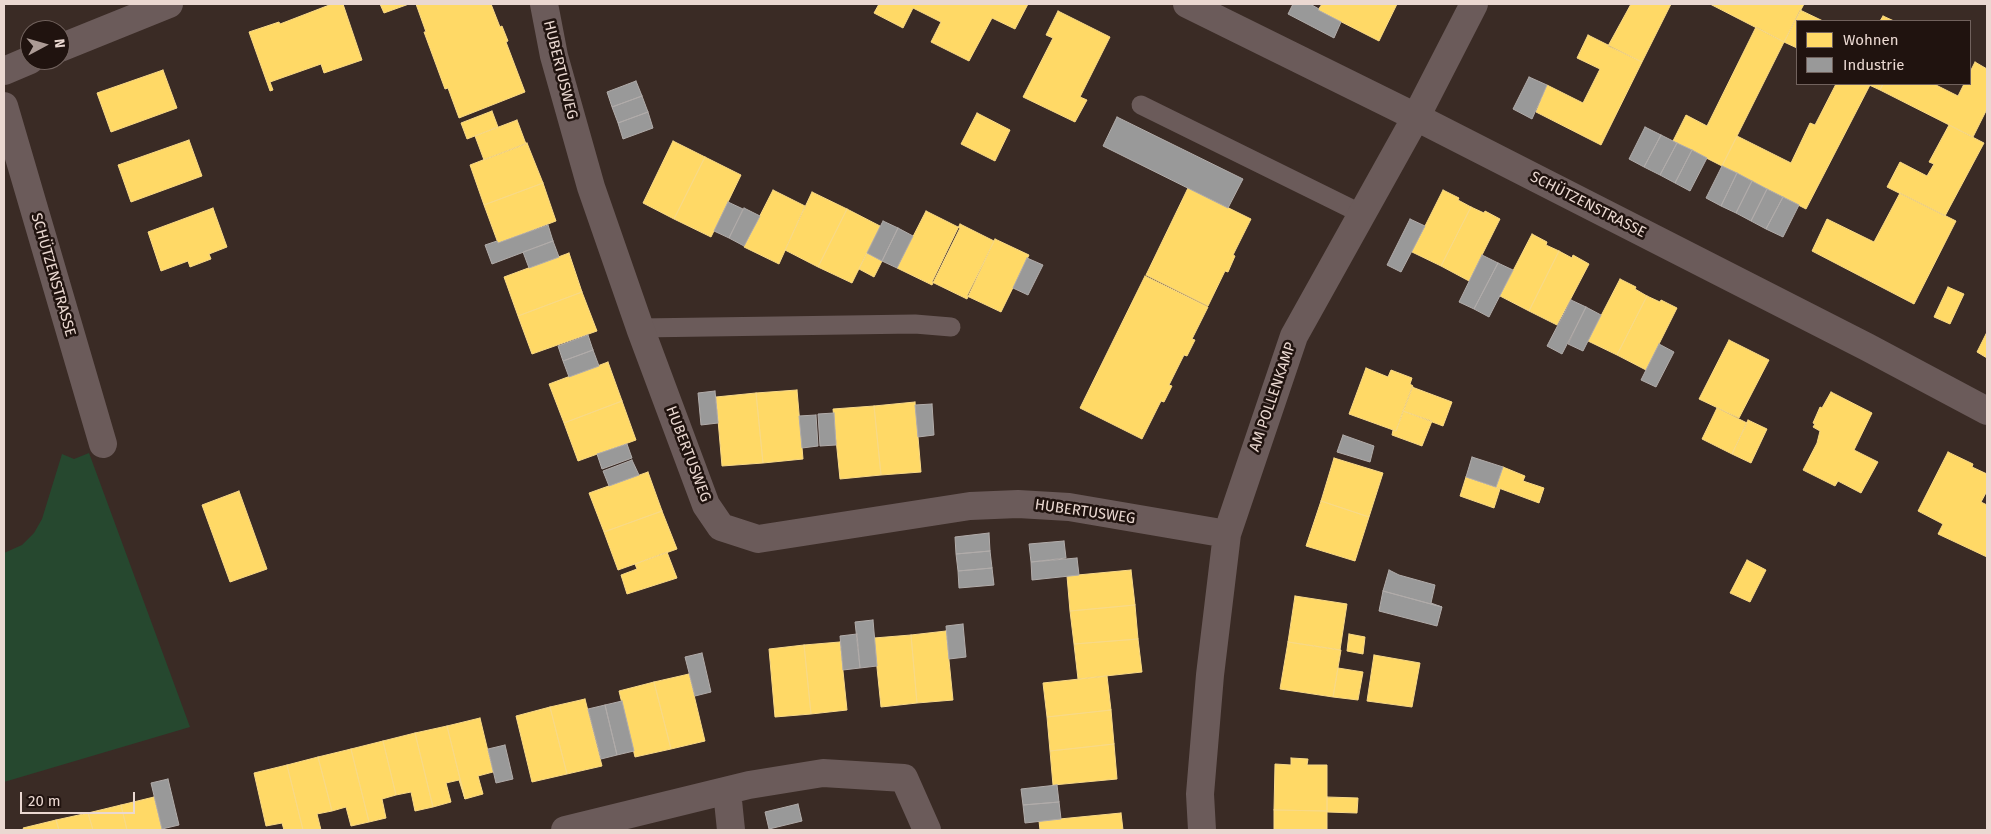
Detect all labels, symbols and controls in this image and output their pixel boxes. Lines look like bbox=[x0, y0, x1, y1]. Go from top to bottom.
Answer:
street label: HUBERTUSWEG bbox=[539, 19, 581, 121]
north arrow bbox=[20, 20, 70, 70]
legend bbox=[1796, 20, 1971, 85]
text: Wohnen bbox=[1843, 31, 1899, 49]
text: N bbox=[50, 38, 68, 49]
text: Industrie bbox=[1843, 56, 1905, 74]
street label: SCHÜTZENSTRASSE bbox=[1527, 168, 1649, 242]
street label: SCHÜTZENSTRASSE bbox=[27, 211, 79, 339]
street label: AM POLLENKAMP bbox=[1246, 340, 1300, 454]
street label: HUBERTUSWEG bbox=[661, 403, 715, 505]
street label: HUBERTUSWEG bbox=[1034, 496, 1136, 528]
scale bar bbox=[22, 782, 138, 814]
text: 20 m bbox=[28, 792, 61, 810]

